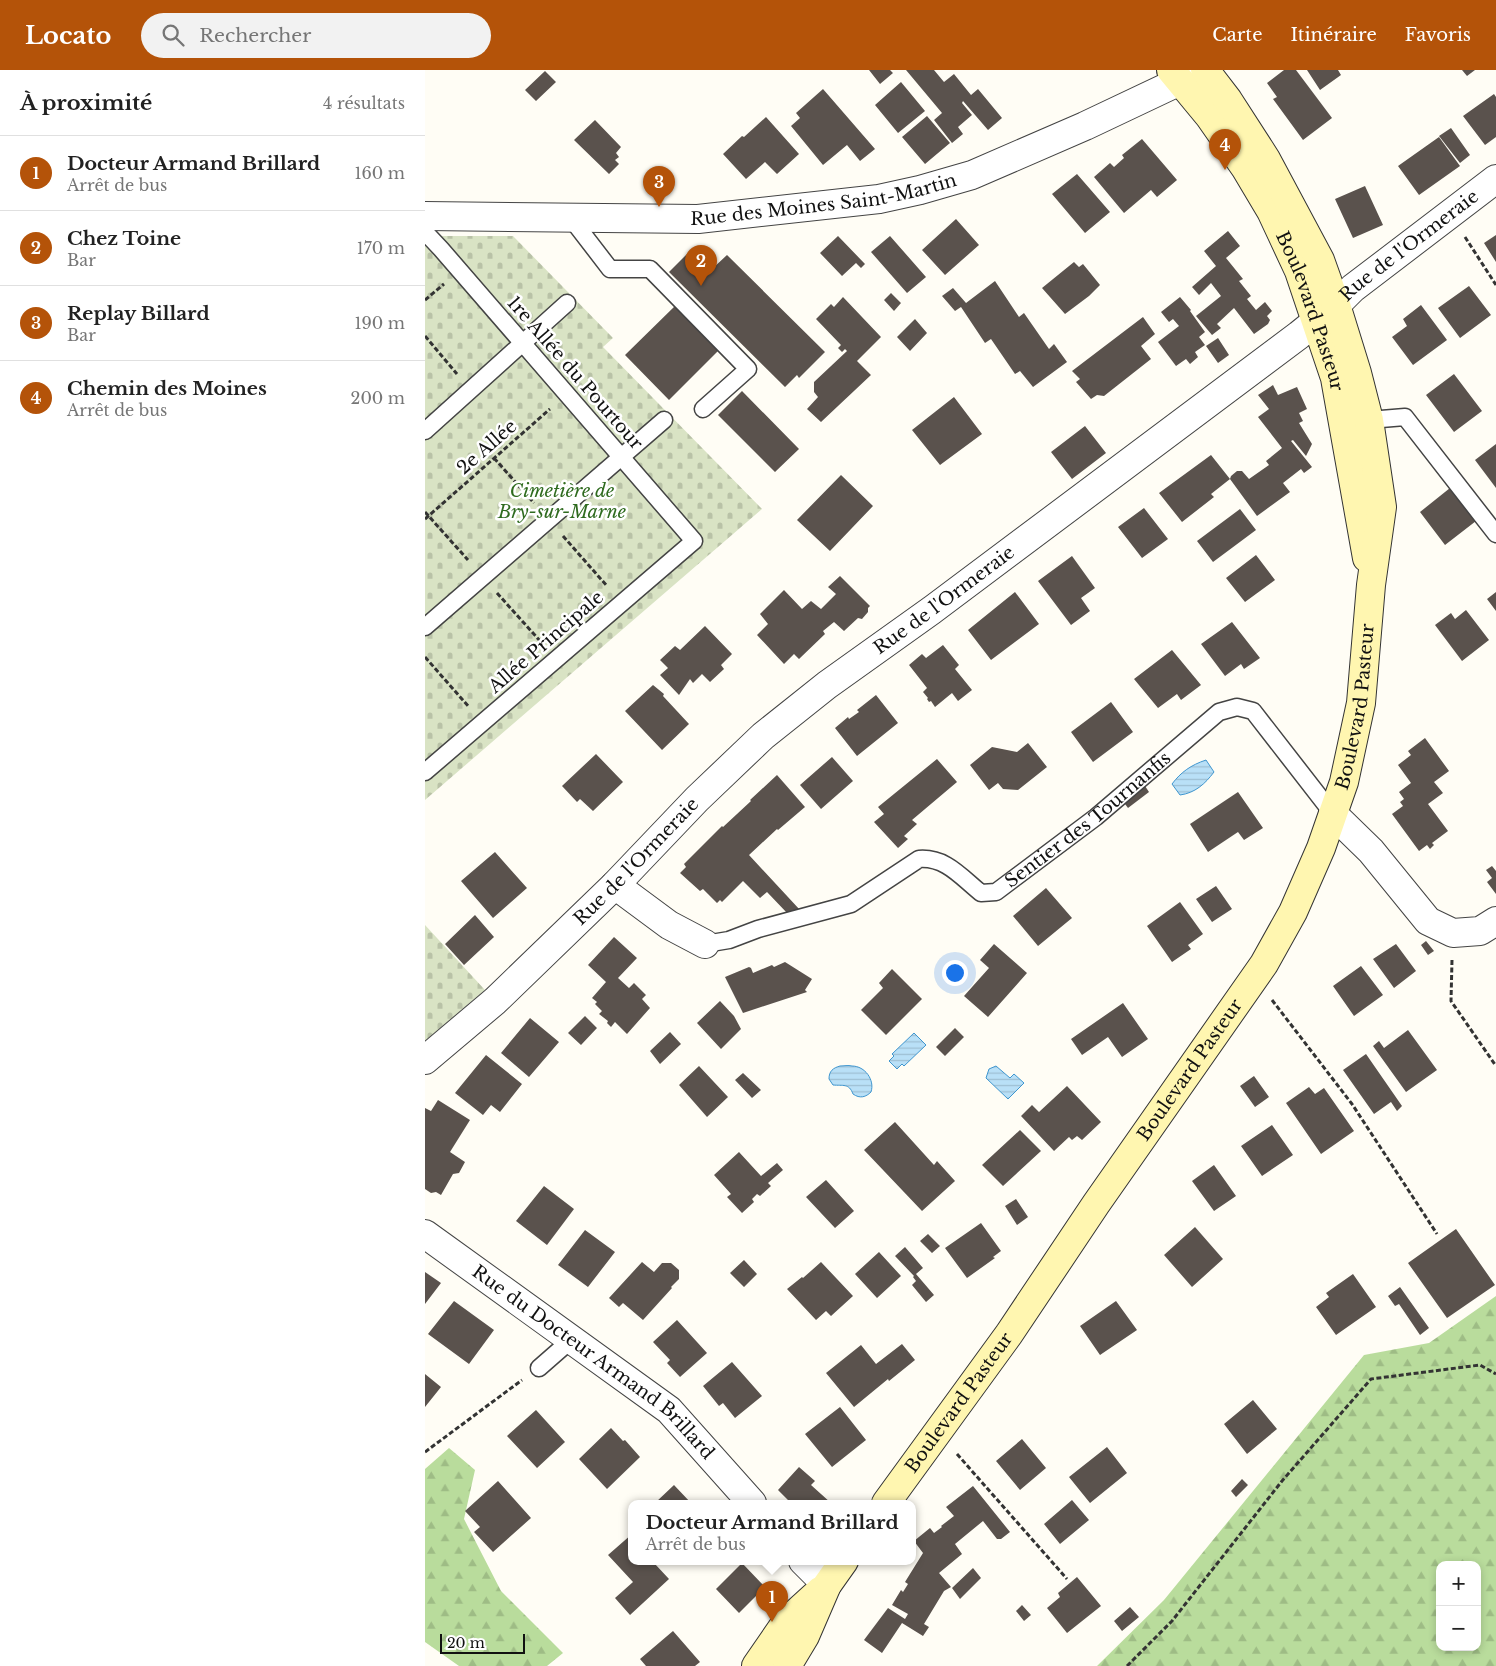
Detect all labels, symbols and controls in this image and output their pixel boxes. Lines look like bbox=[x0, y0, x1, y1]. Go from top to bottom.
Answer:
search box bbox=[141, 13, 491, 58]
text: Locato bbox=[25, 21, 111, 50]
icon: search bbox=[159, 21, 187, 49]
text: Rechercher bbox=[199, 24, 311, 47]
text: Carte bbox=[1212, 24, 1262, 46]
text: Itinéraire bbox=[1290, 24, 1377, 46]
text: Favoris bbox=[1405, 24, 1471, 46]
text: À proximité bbox=[20, 90, 152, 116]
text: 4 résultats bbox=[323, 93, 405, 113]
pin: 4 bbox=[1209, 129, 1241, 170]
text: Docteur Armand Brillard bbox=[67, 152, 320, 175]
text: 1 bbox=[33, 163, 39, 183]
text: 160 m bbox=[354, 163, 405, 183]
pin: 3 bbox=[643, 166, 675, 207]
street label: Rue des Moines Saint-Martin bbox=[690, 169, 959, 230]
text: Arrêt de bus bbox=[67, 175, 167, 195]
street label: Rue de l'Ormeraie bbox=[1335, 185, 1483, 306]
text: Chez Toine bbox=[67, 227, 181, 250]
street label: Boulevard Pasteur bbox=[1271, 228, 1348, 393]
text: 2 bbox=[31, 238, 41, 258]
text: 170 m bbox=[357, 238, 405, 258]
pin: 2 bbox=[685, 245, 717, 286]
text: Bar bbox=[67, 250, 96, 270]
street label: 1re Allée du Pourtour bbox=[503, 292, 648, 454]
text: Replay Billard bbox=[67, 302, 210, 325]
text: 3 bbox=[31, 313, 41, 333]
text: 190 m bbox=[354, 313, 405, 333]
text: Bar bbox=[67, 325, 96, 345]
text: Chemin des Moines bbox=[67, 377, 267, 400]
text: 4 bbox=[31, 388, 41, 408]
text: 200 m bbox=[351, 388, 405, 408]
text: Arrêt de bus bbox=[67, 400, 167, 420]
street label: 2e Allée bbox=[453, 415, 521, 479]
park label: Cimetière de Bry-sur-Marne bbox=[497, 480, 626, 523]
street label: Rue de l'Ormeraie bbox=[869, 541, 1019, 659]
street label: Allée Principale bbox=[483, 586, 608, 699]
street label: Boulevard Pasteur bbox=[1331, 622, 1379, 793]
street label: Sentier des Tournanfis bbox=[1001, 747, 1175, 892]
street label: Rue de l'Ormeraie bbox=[569, 793, 703, 930]
your location bbox=[942, 960, 968, 986]
street label: Boulevard Pasteur bbox=[1133, 994, 1247, 1145]
street label: Rue du Docteur Armand Brillard bbox=[468, 1261, 719, 1464]
street label: Boulevard Pasteur bbox=[901, 1328, 1018, 1477]
popup bbox=[628, 1500, 916, 1565]
text: Docteur Armand Brillard bbox=[645, 1511, 899, 1534]
text: Arrêt de bus bbox=[645, 1534, 746, 1554]
map controls bbox=[1436, 1561, 1481, 1651]
button: + bbox=[1436, 1561, 1481, 1606]
pin: 1 bbox=[756, 1581, 788, 1622]
button: − bbox=[1436, 1606, 1481, 1651]
scale bar bbox=[440, 1631, 525, 1654]
text: 20 m bbox=[447, 1634, 485, 1652]

